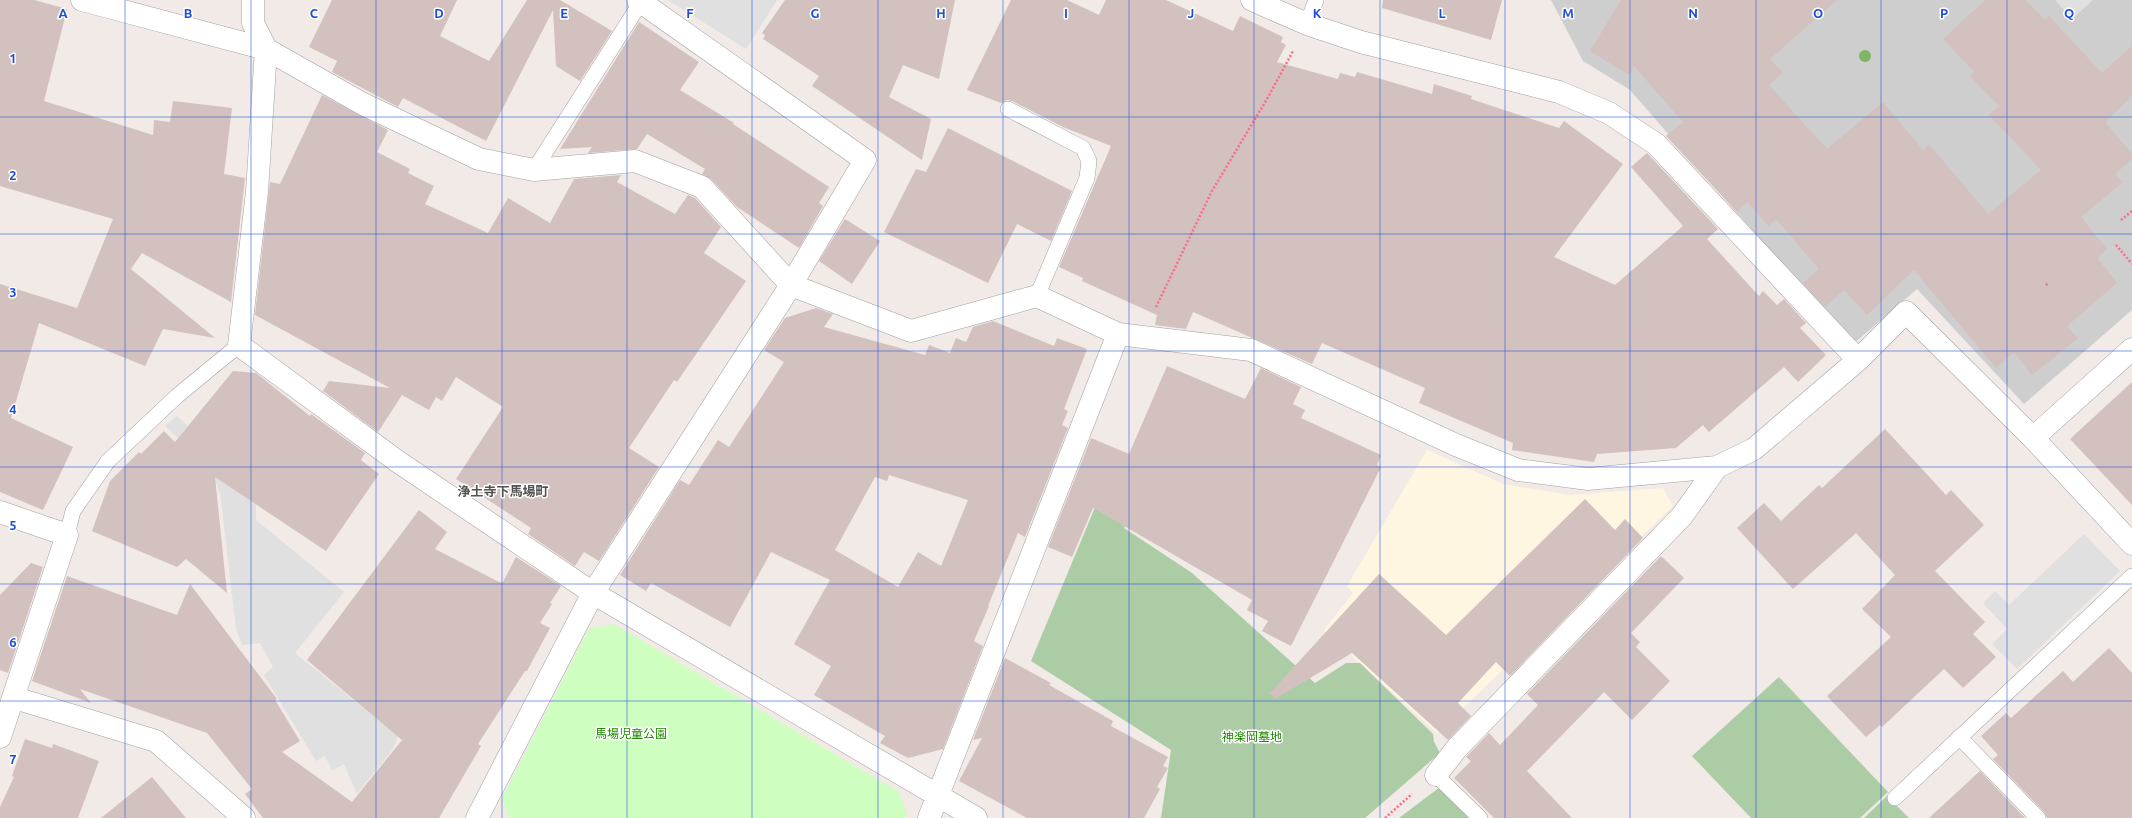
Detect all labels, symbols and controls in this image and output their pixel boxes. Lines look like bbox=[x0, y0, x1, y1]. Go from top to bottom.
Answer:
text: A bbox=[58, 6, 68, 20]
text: B bbox=[184, 6, 193, 20]
text: C bbox=[310, 6, 319, 20]
text: D bbox=[434, 6, 444, 20]
text: E bbox=[560, 6, 568, 20]
text: F bbox=[686, 6, 694, 20]
text: G bbox=[811, 6, 820, 20]
text: H bbox=[936, 6, 946, 20]
text: I bbox=[1064, 6, 1068, 20]
text: J bbox=[1188, 6, 1194, 20]
text: K bbox=[1313, 6, 1322, 20]
text: L bbox=[1438, 6, 1446, 20]
text: M bbox=[1562, 6, 1574, 20]
text: N bbox=[1688, 6, 1698, 20]
text: O bbox=[1813, 6, 1823, 20]
text: P bbox=[1940, 6, 1948, 20]
text: Q bbox=[2064, 6, 2074, 20]
text: 1 bbox=[9, 51, 17, 65]
text: 2 bbox=[9, 168, 17, 182]
text: 3 bbox=[9, 285, 17, 299]
text: 4 bbox=[9, 402, 17, 416]
district label: 浄土寺下馬場町 bbox=[457, 484, 549, 498]
text: 5 bbox=[9, 518, 17, 532]
text: 6 bbox=[9, 635, 17, 649]
park label: 馬場児童公園 bbox=[595, 727, 667, 740]
park label: 神楽岡墓地 bbox=[1222, 730, 1282, 743]
text: 7 bbox=[9, 752, 17, 766]

